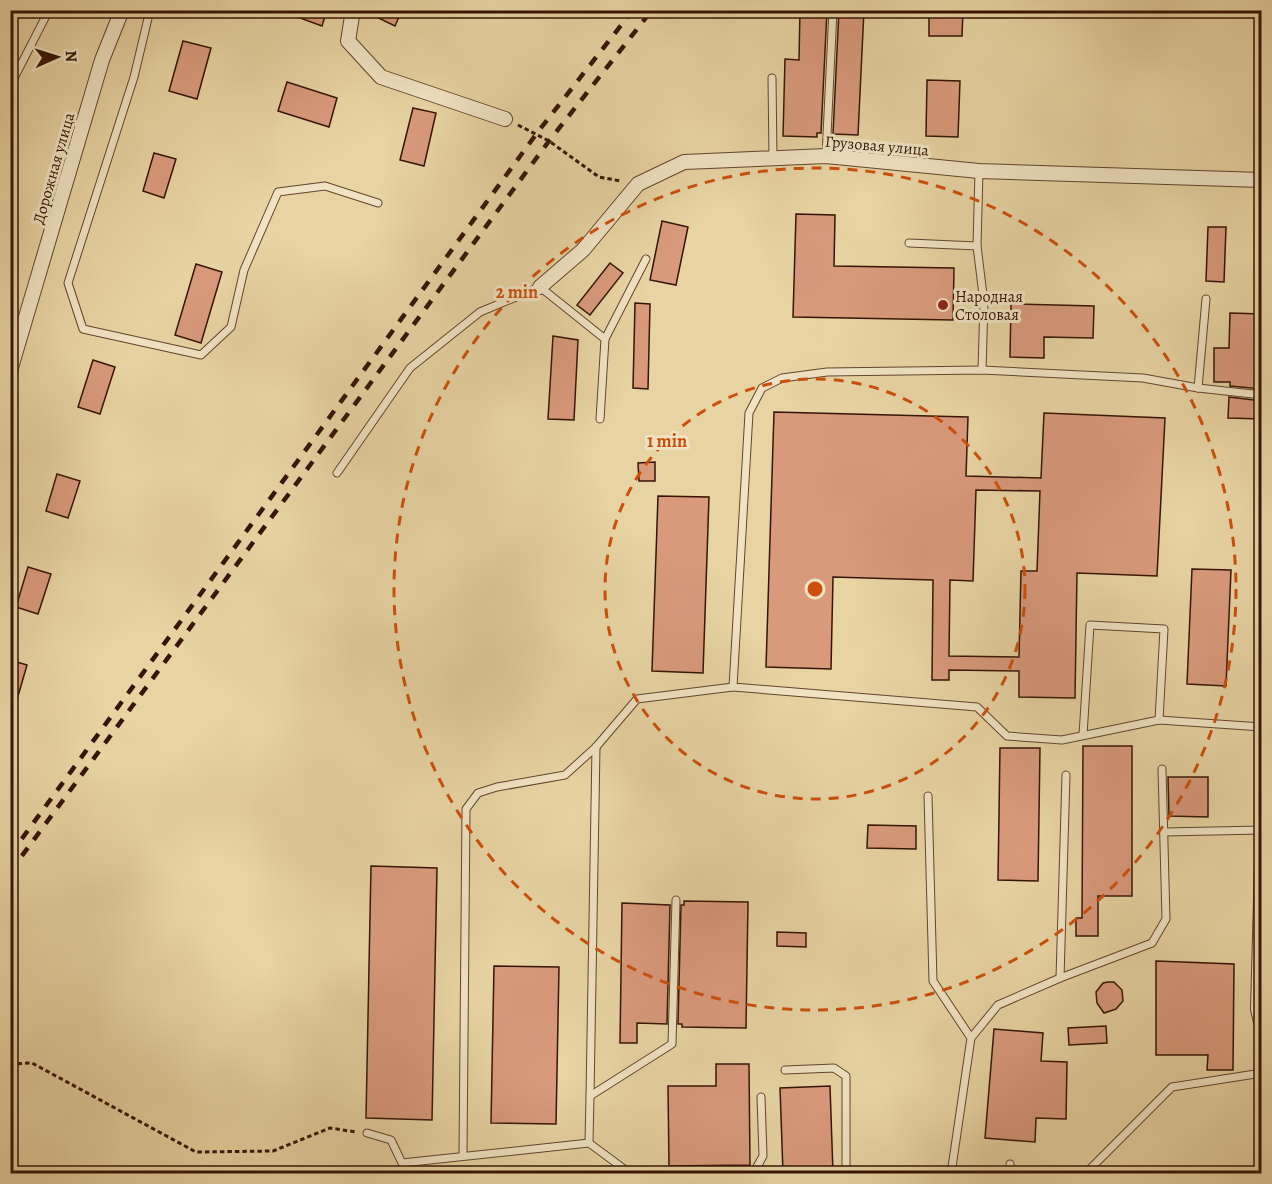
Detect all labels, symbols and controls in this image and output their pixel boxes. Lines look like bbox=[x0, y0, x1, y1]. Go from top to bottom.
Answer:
north arrow bbox=[27, 27, 87, 87]
text: N bbox=[60, 50, 82, 63]
street label: Дорожная улица bbox=[28, 109, 81, 227]
street label: Грузовая улица bbox=[824, 130, 930, 162]
text: 2 min bbox=[496, 280, 538, 304]
place label: Народная Столовая bbox=[955, 286, 1023, 326]
marker: Народная Столовая bbox=[936, 298, 950, 312]
text: 1 min bbox=[647, 429, 687, 453]
centre of rings bbox=[805, 579, 825, 599]

